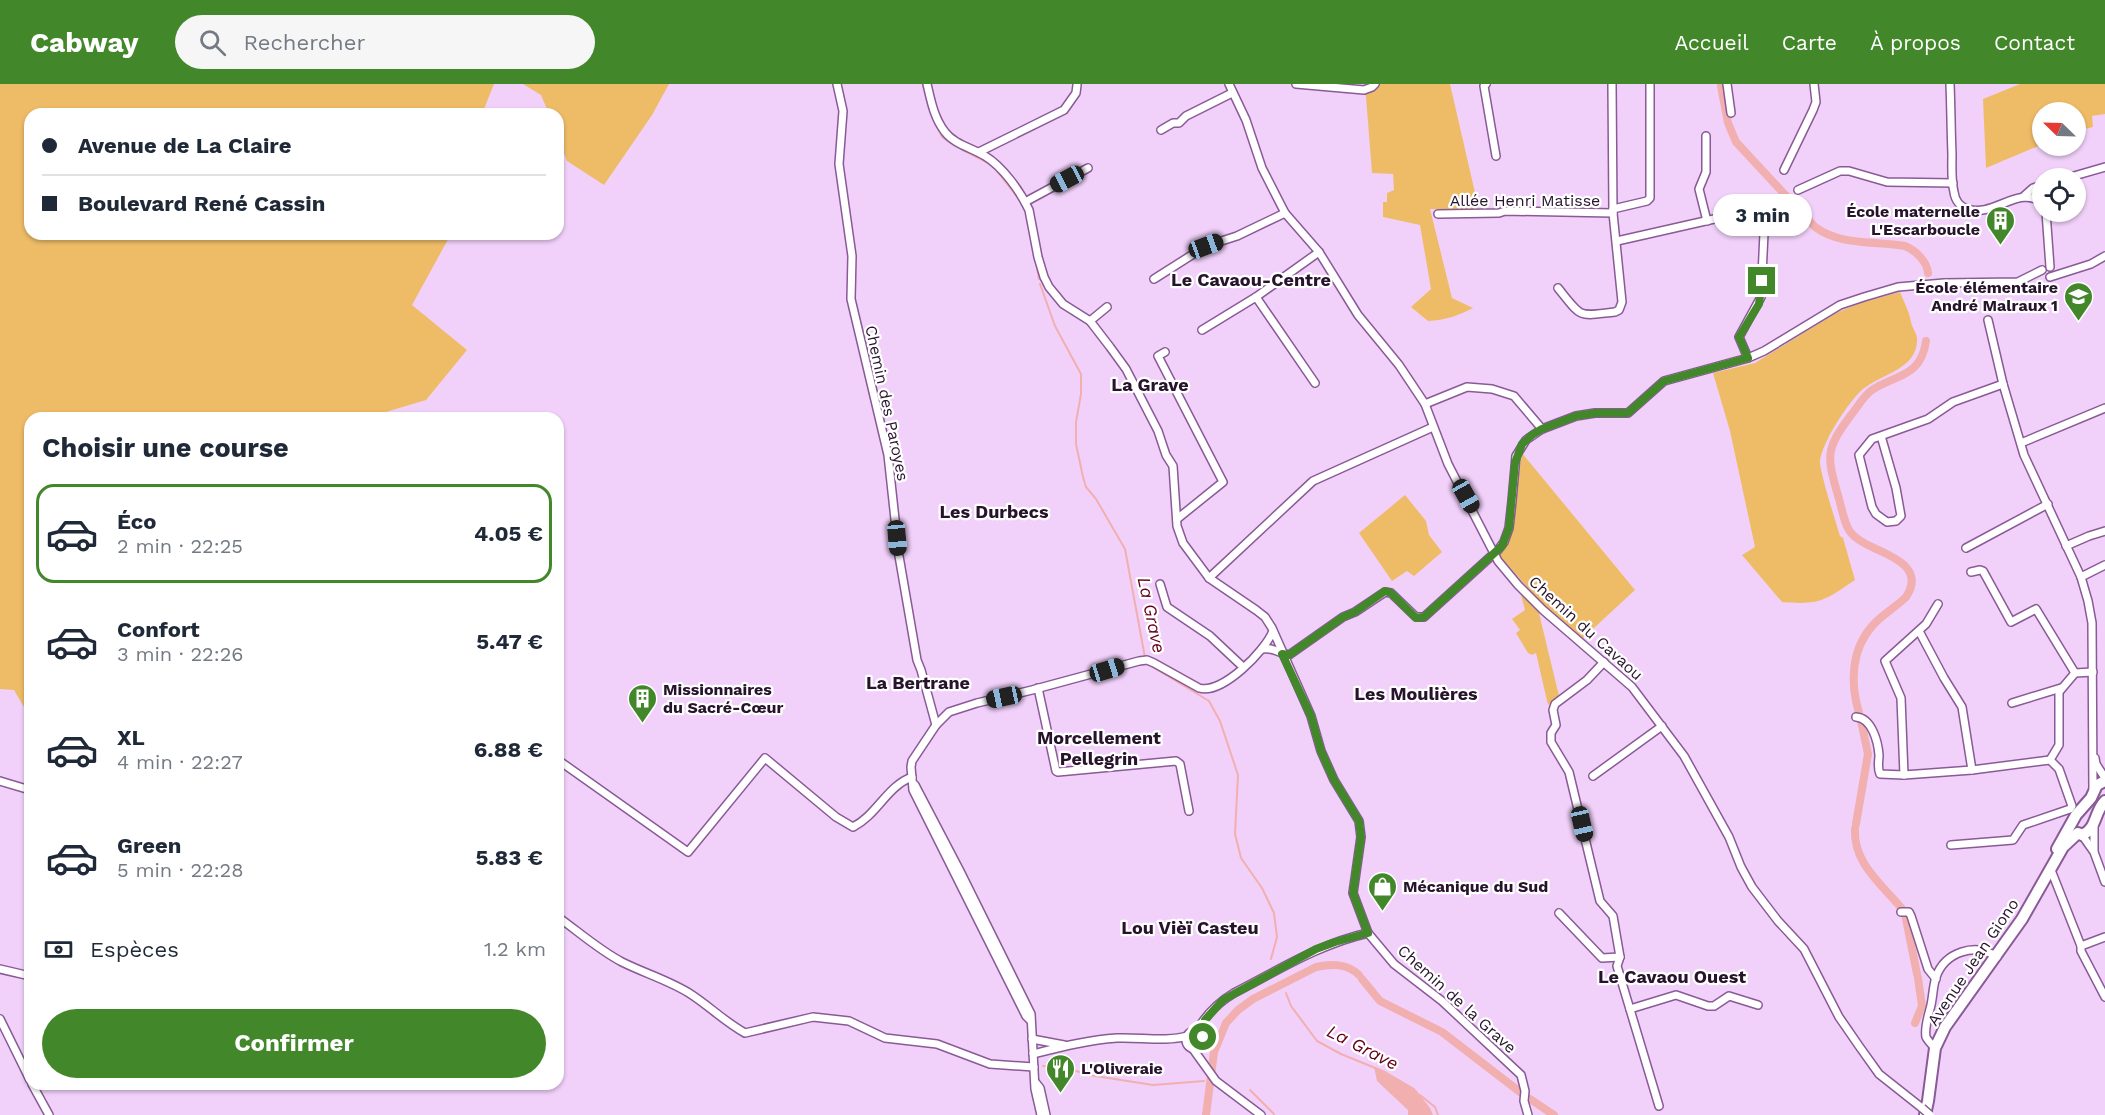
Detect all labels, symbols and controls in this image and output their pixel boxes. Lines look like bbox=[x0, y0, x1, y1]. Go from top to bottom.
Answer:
search box bbox=[175, 15, 595, 69]
text: Cabway bbox=[30, 26, 139, 59]
icon: search bbox=[196, 26, 229, 59]
text: Rechercher bbox=[244, 30, 365, 55]
text: Accueil bbox=[1674, 30, 1749, 55]
text: Carte bbox=[1782, 30, 1837, 55]
text: À propos bbox=[1870, 30, 1961, 55]
text: Contact bbox=[1994, 30, 2075, 55]
north arrow bbox=[2032, 102, 2086, 156]
map controls bbox=[2032, 102, 2086, 222]
text: Avenue de La Claire bbox=[78, 133, 291, 158]
car bbox=[1047, 163, 1087, 195]
button: locate bbox=[2032, 168, 2086, 222]
text: Boulevard René Cassin bbox=[78, 191, 325, 216]
street label: Allée Henri Matisse bbox=[1450, 191, 1600, 210]
callout: 3 min bbox=[1712, 194, 1812, 236]
place label: École maternelle L'Escarboucle bbox=[1846, 202, 1980, 239]
text: 3 min bbox=[1735, 203, 1790, 227]
building icon: École maternelle L'Escarboucle bbox=[1985, 204, 2017, 246]
car bbox=[1186, 231, 1226, 261]
route end bbox=[1748, 267, 1775, 294]
district label: Le Cavaou-Centre bbox=[1171, 269, 1331, 290]
place label: École élémentaire André Malraux 1 bbox=[1915, 278, 2058, 315]
school or university icon: École élémentaire André Malraux 1 bbox=[2063, 280, 2095, 322]
street label: Chemin des Paroyes bbox=[861, 324, 913, 482]
district label: La Grave bbox=[1111, 374, 1189, 395]
text: Choisir une course bbox=[42, 432, 289, 464]
car bbox=[1449, 476, 1483, 516]
district label: Les Durbecs bbox=[939, 501, 1049, 522]
icon: car bbox=[45, 507, 99, 561]
text: Éco bbox=[117, 509, 156, 534]
car bbox=[886, 519, 908, 557]
text: 4.05 € bbox=[474, 521, 543, 546]
text: 2 min · 22:25 bbox=[117, 534, 243, 558]
street label: Chemin du Cavaou bbox=[1525, 572, 1647, 684]
water label: La Grave bbox=[1134, 575, 1170, 655]
icon: car bbox=[45, 615, 99, 669]
text: Confort bbox=[117, 617, 200, 642]
text: 5.47 € bbox=[476, 629, 543, 654]
text: 3 min · 22:26 bbox=[117, 642, 243, 666]
car bbox=[1087, 656, 1127, 684]
district label: La Bertrane bbox=[866, 672, 970, 693]
place label: Missionnaires du Sacré-Cœur bbox=[663, 680, 783, 717]
building icon: Missionnaires du Sacré-Cœur bbox=[626, 682, 658, 724]
district label: Les Moulières bbox=[1354, 683, 1478, 704]
car bbox=[985, 684, 1023, 710]
icon: car bbox=[45, 723, 99, 777]
text: XL bbox=[117, 725, 145, 750]
district label: Morcellement Pellegrin bbox=[1037, 727, 1161, 769]
text: 6.88 € bbox=[474, 737, 543, 762]
text: 4 min · 22:27 bbox=[117, 750, 243, 774]
car bbox=[1569, 804, 1595, 844]
icon: car bbox=[45, 831, 99, 885]
text: Green bbox=[117, 833, 181, 858]
text: 5.83 € bbox=[475, 845, 543, 870]
text: 5 min · 22:28 bbox=[117, 858, 244, 882]
shop icon: Mécanique du Sud bbox=[1366, 870, 1398, 912]
place label: Mécanique du Sud bbox=[1403, 877, 1548, 896]
street label: Avenue Jean Giono bbox=[1923, 895, 2023, 1029]
district label: Lou Vièï Casteu bbox=[1121, 917, 1259, 938]
icon: cash bbox=[42, 933, 75, 966]
text: Espèces bbox=[90, 937, 179, 962]
text: 1.2 km bbox=[484, 937, 546, 961]
street label: Chemin de la Grave bbox=[1394, 941, 1520, 1057]
district label: Le Cavaou Ouest bbox=[1598, 966, 1746, 987]
button: Confirmer bbox=[42, 1009, 546, 1078]
water label: La Grave bbox=[1324, 1020, 1402, 1074]
route start bbox=[1189, 1023, 1216, 1050]
restaurant icon: L'Oliveraie bbox=[1044, 1052, 1076, 1094]
place label: L'Oliveraie bbox=[1081, 1059, 1163, 1078]

